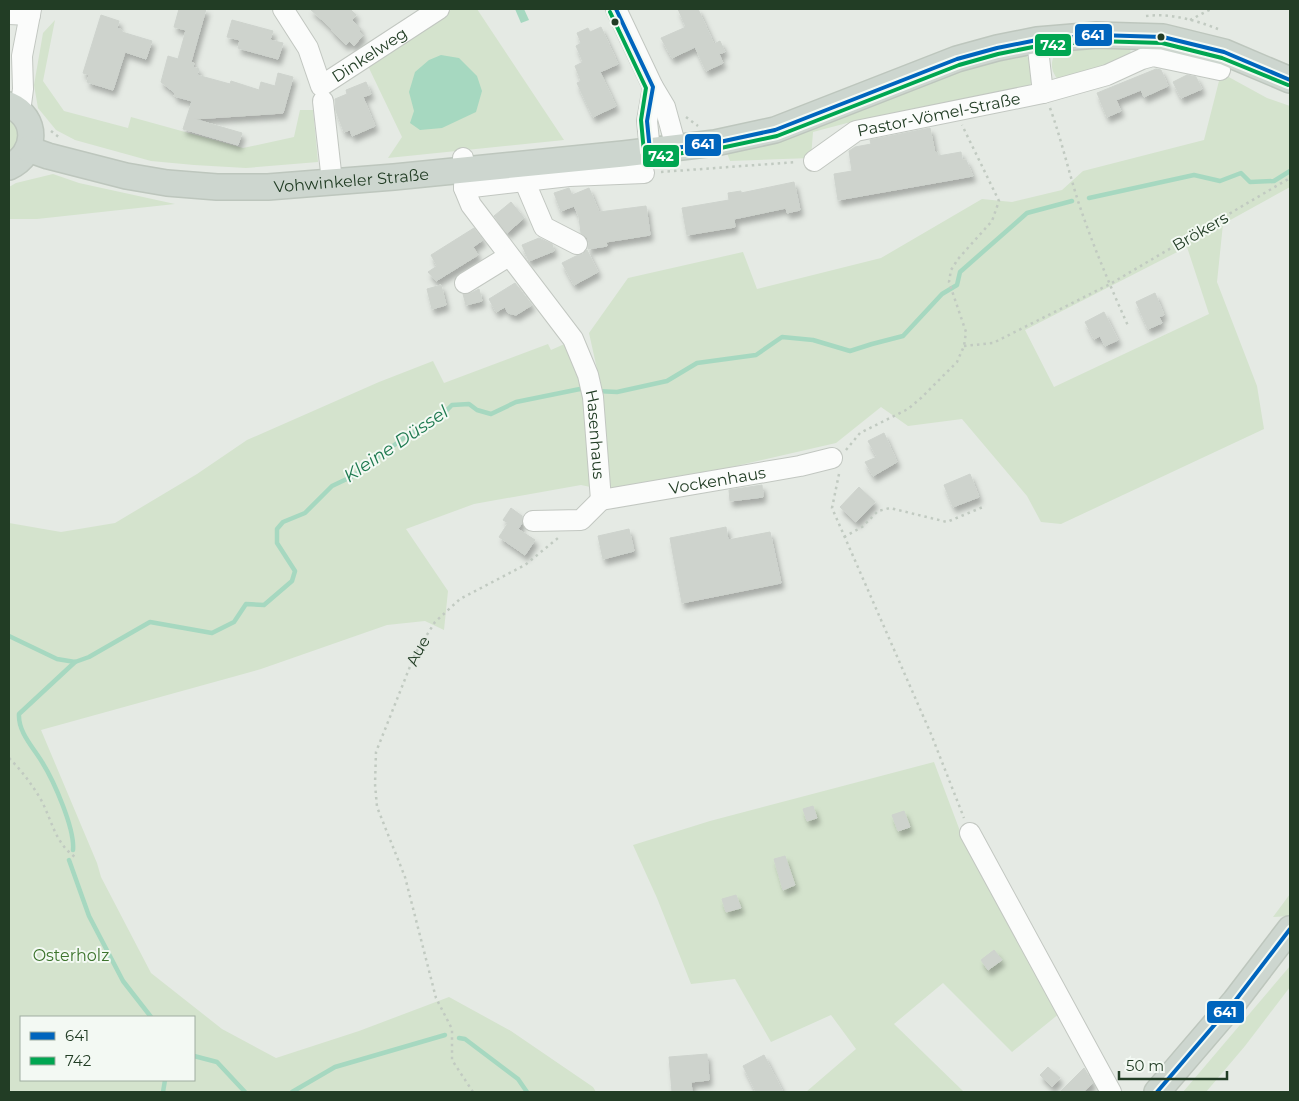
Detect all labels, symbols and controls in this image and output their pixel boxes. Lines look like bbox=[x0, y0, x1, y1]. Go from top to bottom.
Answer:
unlabelled marker bbox=[610, 17, 620, 27]
line badge: 641 bbox=[1074, 23, 1113, 47]
street label: Dinkelweg bbox=[328, 24, 411, 86]
text: 641 bbox=[1081, 26, 1105, 44]
unlabelled marker bbox=[1156, 32, 1166, 42]
line badge: 742 bbox=[1034, 33, 1072, 57]
text: 742 bbox=[1040, 36, 1066, 54]
street label: Pastor-Vömel-Straße bbox=[856, 89, 1022, 141]
line badge: 641 bbox=[684, 133, 722, 157]
text: 641 bbox=[691, 135, 715, 153]
line badge: 742 bbox=[642, 144, 680, 168]
text: 742 bbox=[648, 147, 674, 165]
street label: Vohwinkeler Straße bbox=[273, 165, 430, 197]
street label: Brökers bbox=[1169, 208, 1232, 255]
street label: Hasenhaus bbox=[582, 388, 608, 480]
water label: Kleine Düssel bbox=[340, 401, 453, 487]
street label: Vockenhaus bbox=[668, 463, 767, 498]
street label: Aue bbox=[402, 632, 434, 669]
park label: Osterholz bbox=[33, 946, 109, 965]
line badge: 641 bbox=[1206, 1000, 1245, 1024]
text: 641 bbox=[1213, 1003, 1237, 1021]
legend bbox=[20, 1016, 195, 1081]
text: 641 bbox=[65, 1026, 89, 1045]
scale bar bbox=[1119, 1048, 1226, 1080]
text: 742 bbox=[65, 1051, 91, 1070]
text: 50 m bbox=[1126, 1056, 1164, 1075]

